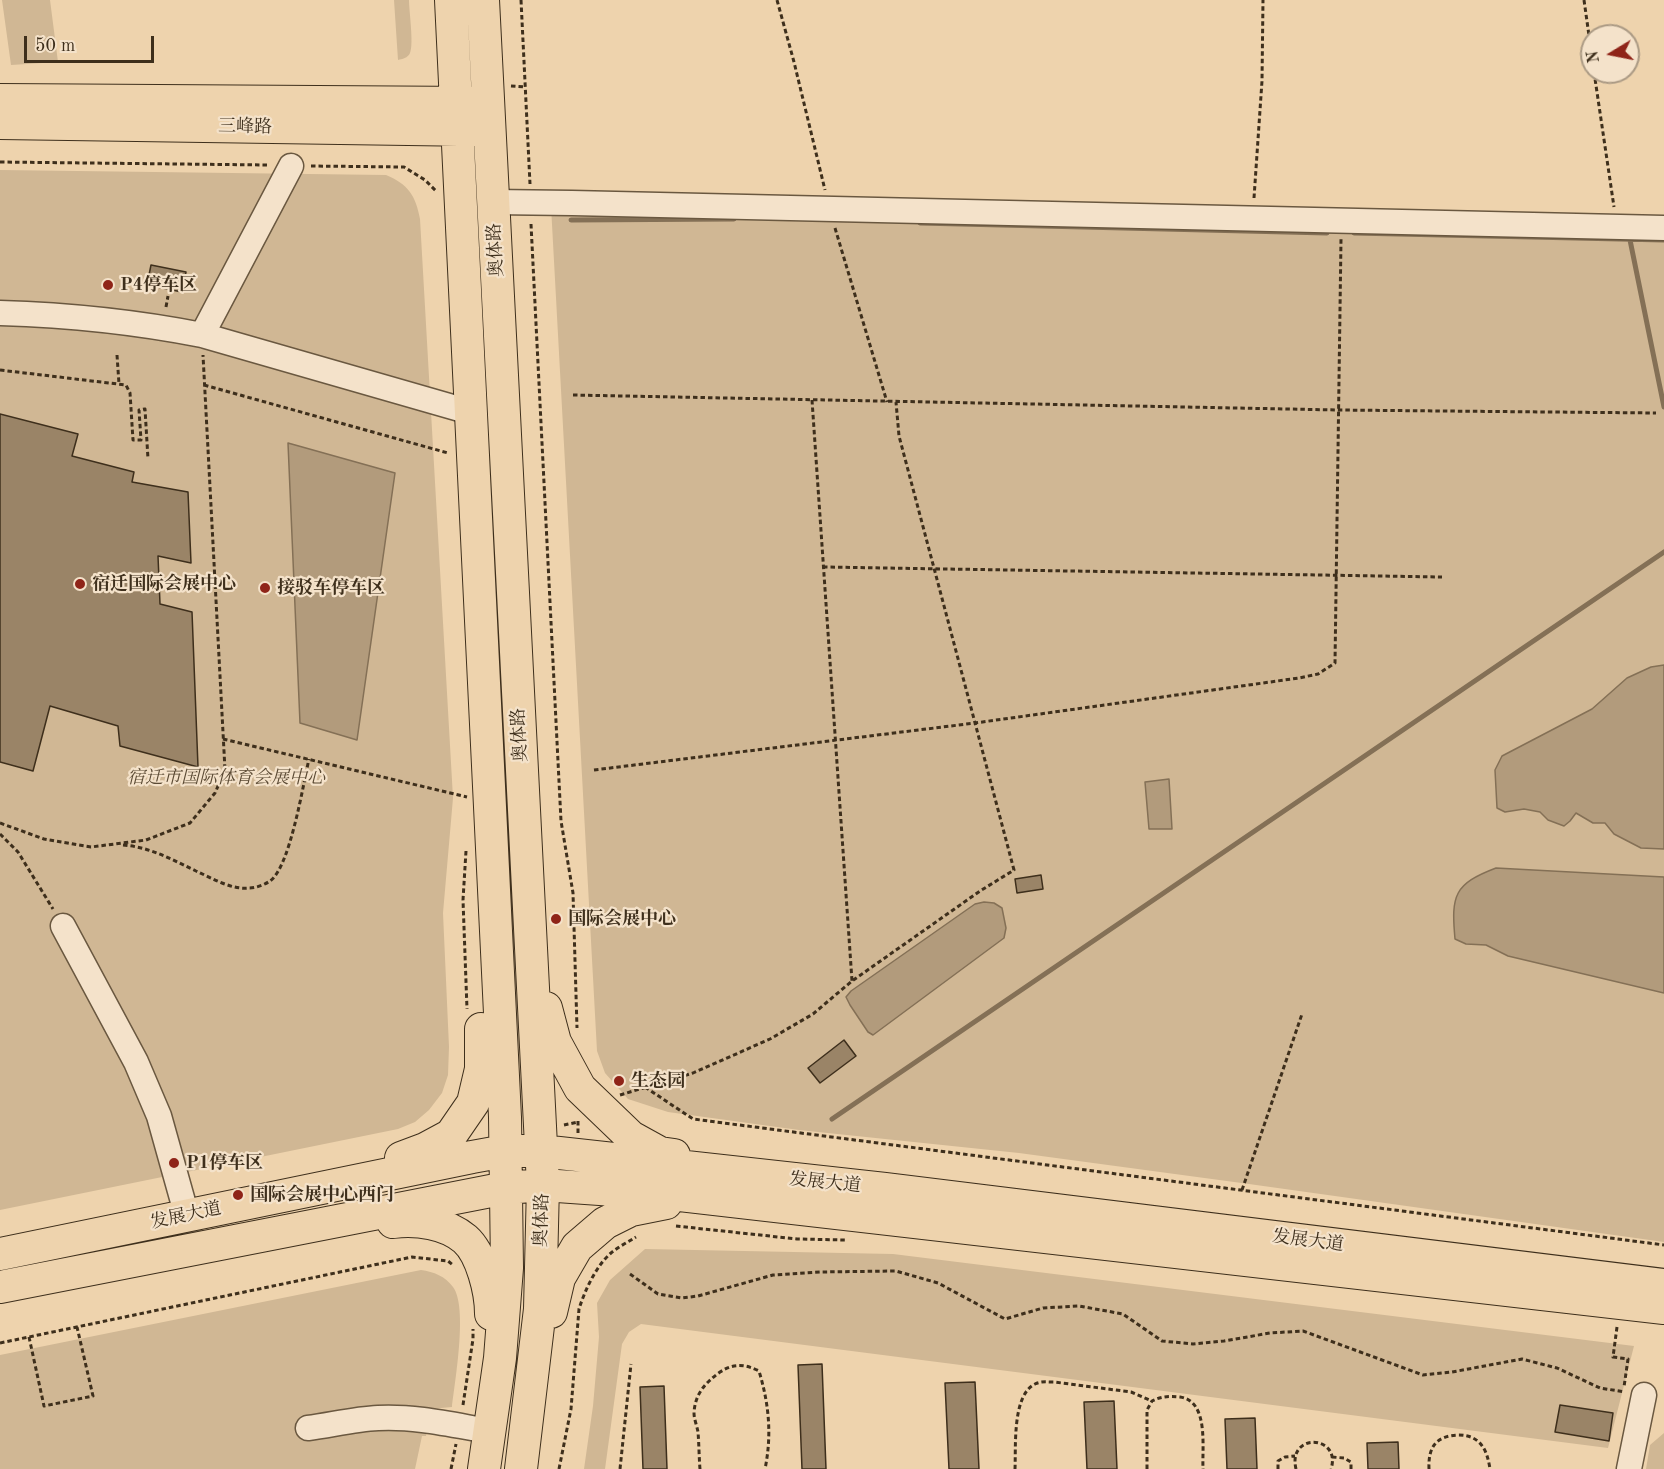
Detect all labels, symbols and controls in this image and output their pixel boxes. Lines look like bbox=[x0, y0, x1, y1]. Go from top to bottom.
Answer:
scale bar bbox=[27, 24, 158, 62]
north arrow bbox=[1580, 24, 1640, 84]
text: 50 m bbox=[35, 37, 75, 55]
text: N bbox=[1585, 49, 1603, 64]
street label: 三峰路 bbox=[218, 116, 272, 138]
street label: 奥体路 bbox=[484, 222, 508, 278]
place label: P4停车区 bbox=[120, 274, 197, 296]
marker: P4停车区 bbox=[101, 278, 115, 292]
place label: 宿迁国际会展中心 bbox=[92, 573, 236, 595]
marker: 宿迁国际会展中心 bbox=[73, 577, 87, 591]
place label: 接驳车停车区 bbox=[277, 577, 385, 599]
marker: 接驳车停车区 bbox=[258, 581, 272, 595]
street label: 奥体路 bbox=[508, 707, 532, 763]
park label: 宿迁市国际体育会展中心 bbox=[127, 767, 325, 789]
place label: 国际会展中心 bbox=[568, 908, 676, 930]
marker: 国际会展中心 bbox=[549, 912, 563, 926]
place label: 生态园 bbox=[631, 1070, 685, 1092]
marker: 生态园 bbox=[612, 1074, 626, 1088]
place label: P1停车区 bbox=[186, 1152, 263, 1174]
marker: P1停车区 bbox=[167, 1156, 181, 1170]
street label: 发展大道 bbox=[788, 1168, 862, 1198]
place label: 国际会展中心西门 bbox=[250, 1184, 394, 1206]
marker: 国际会展中心西门 bbox=[231, 1188, 245, 1202]
street label: 奥体路 bbox=[530, 1193, 554, 1247]
street label: 发展大道 bbox=[149, 1198, 223, 1234]
street label: 发展大道 bbox=[1271, 1226, 1345, 1256]

